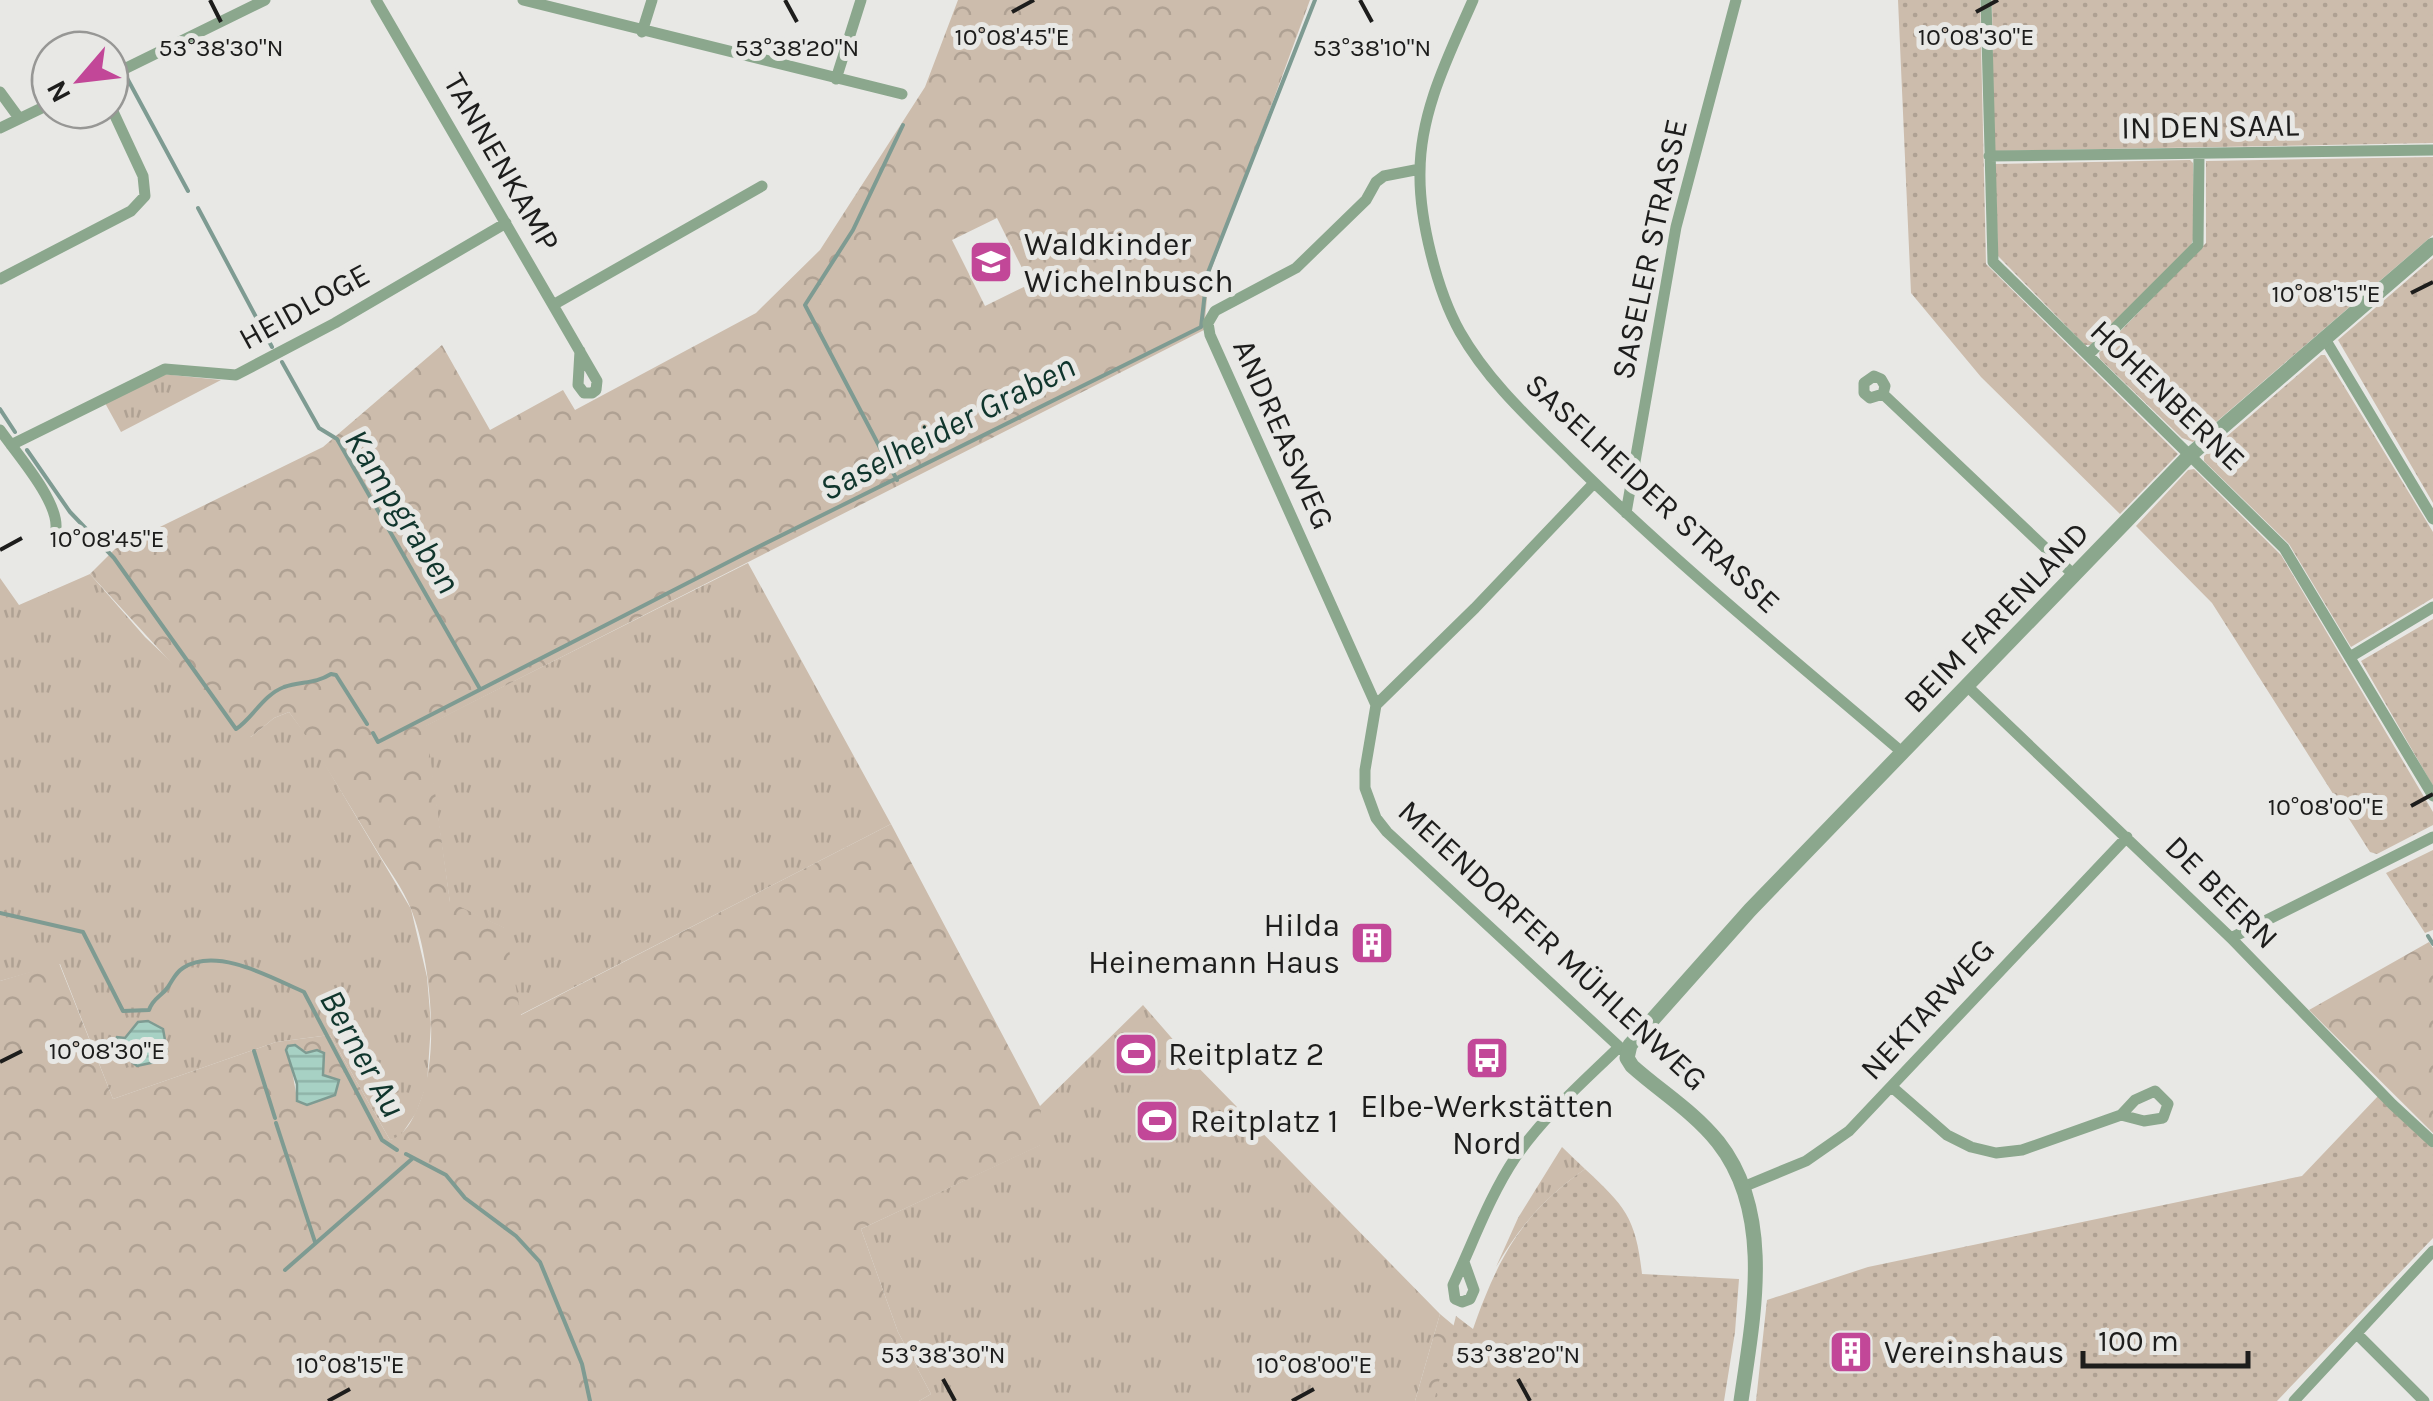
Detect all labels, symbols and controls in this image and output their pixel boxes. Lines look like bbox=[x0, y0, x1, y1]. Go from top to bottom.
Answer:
text: 10°08'45"E bbox=[955, 22, 1069, 51]
text: 10°08'30"E bbox=[1918, 22, 2034, 51]
north arrow bbox=[30, 30, 130, 130]
text: 53°38'30"N bbox=[158, 33, 284, 62]
text: 53°38'20"N bbox=[735, 33, 859, 62]
text: 53°38'10"N bbox=[1313, 33, 1431, 62]
street label: TANNENKAMP bbox=[436, 67, 567, 258]
text: N bbox=[39, 75, 78, 108]
street label: IN DEN SAAL bbox=[2121, 106, 2299, 147]
street label: SASELER STRASSE bbox=[1604, 116, 1695, 383]
place label: Waldkinder Wichelnbusch bbox=[1024, 226, 1234, 300]
school or university icon: Waldkinder Wichelnbusch bbox=[968, 239, 1014, 285]
street label: HEIDLOGE bbox=[232, 255, 376, 357]
text: 10°08'15"E bbox=[2271, 279, 2381, 308]
street label: HOHENBERNE bbox=[2083, 312, 2253, 478]
street label: ANDREASWEG bbox=[1225, 334, 1342, 535]
water label: Saselheider Graben bbox=[813, 345, 1082, 509]
street label: SASELHEIDER STRASSE bbox=[1518, 366, 1788, 621]
water label: Kampgraben bbox=[336, 422, 469, 601]
street label: BEIM FARENLAND bbox=[1896, 514, 2097, 720]
text: 10°08'45"E bbox=[50, 524, 164, 553]
street label: MEIENDORFER MÜHLENWEG bbox=[1391, 792, 1715, 1098]
text: 10°08'00"E bbox=[2268, 792, 2384, 821]
street label: DE BEERN bbox=[2158, 828, 2286, 956]
place label: Hilda Heinemann Haus bbox=[1088, 907, 1340, 981]
building icon: Hilda Heinemann Haus bbox=[1349, 920, 1395, 966]
street label: NEKTARWEG bbox=[1853, 931, 2002, 1087]
water label: Berner Au bbox=[311, 982, 414, 1124]
sports icon: Reitplatz 2 bbox=[1113, 1031, 1159, 1077]
bus stop icon: Elbe-Werkstätten Nord bbox=[1464, 1035, 1510, 1081]
text: 10°08'30"E bbox=[49, 1036, 165, 1065]
place label: Reitplatz 2 bbox=[1168, 1036, 1324, 1073]
place label: Elbe-Werkstätten Nord bbox=[1360, 1088, 1614, 1162]
sports icon: Reitplatz 1 bbox=[1134, 1098, 1180, 1144]
place label: Reitplatz 1 bbox=[1190, 1103, 1338, 1140]
scale bar bbox=[2083, 1306, 2248, 1368]
text: 100 m bbox=[2098, 1323, 2179, 1359]
building icon: Vereinshaus bbox=[1828, 1329, 1874, 1375]
place label: Vereinshaus bbox=[1884, 1334, 2064, 1371]
text: 53°38'30"N bbox=[880, 1340, 1006, 1369]
text: 53°38'20"N bbox=[1456, 1340, 1580, 1369]
text: 10°08'15"E bbox=[295, 1350, 405, 1379]
text: 10°08'00"E bbox=[1256, 1350, 1372, 1379]

